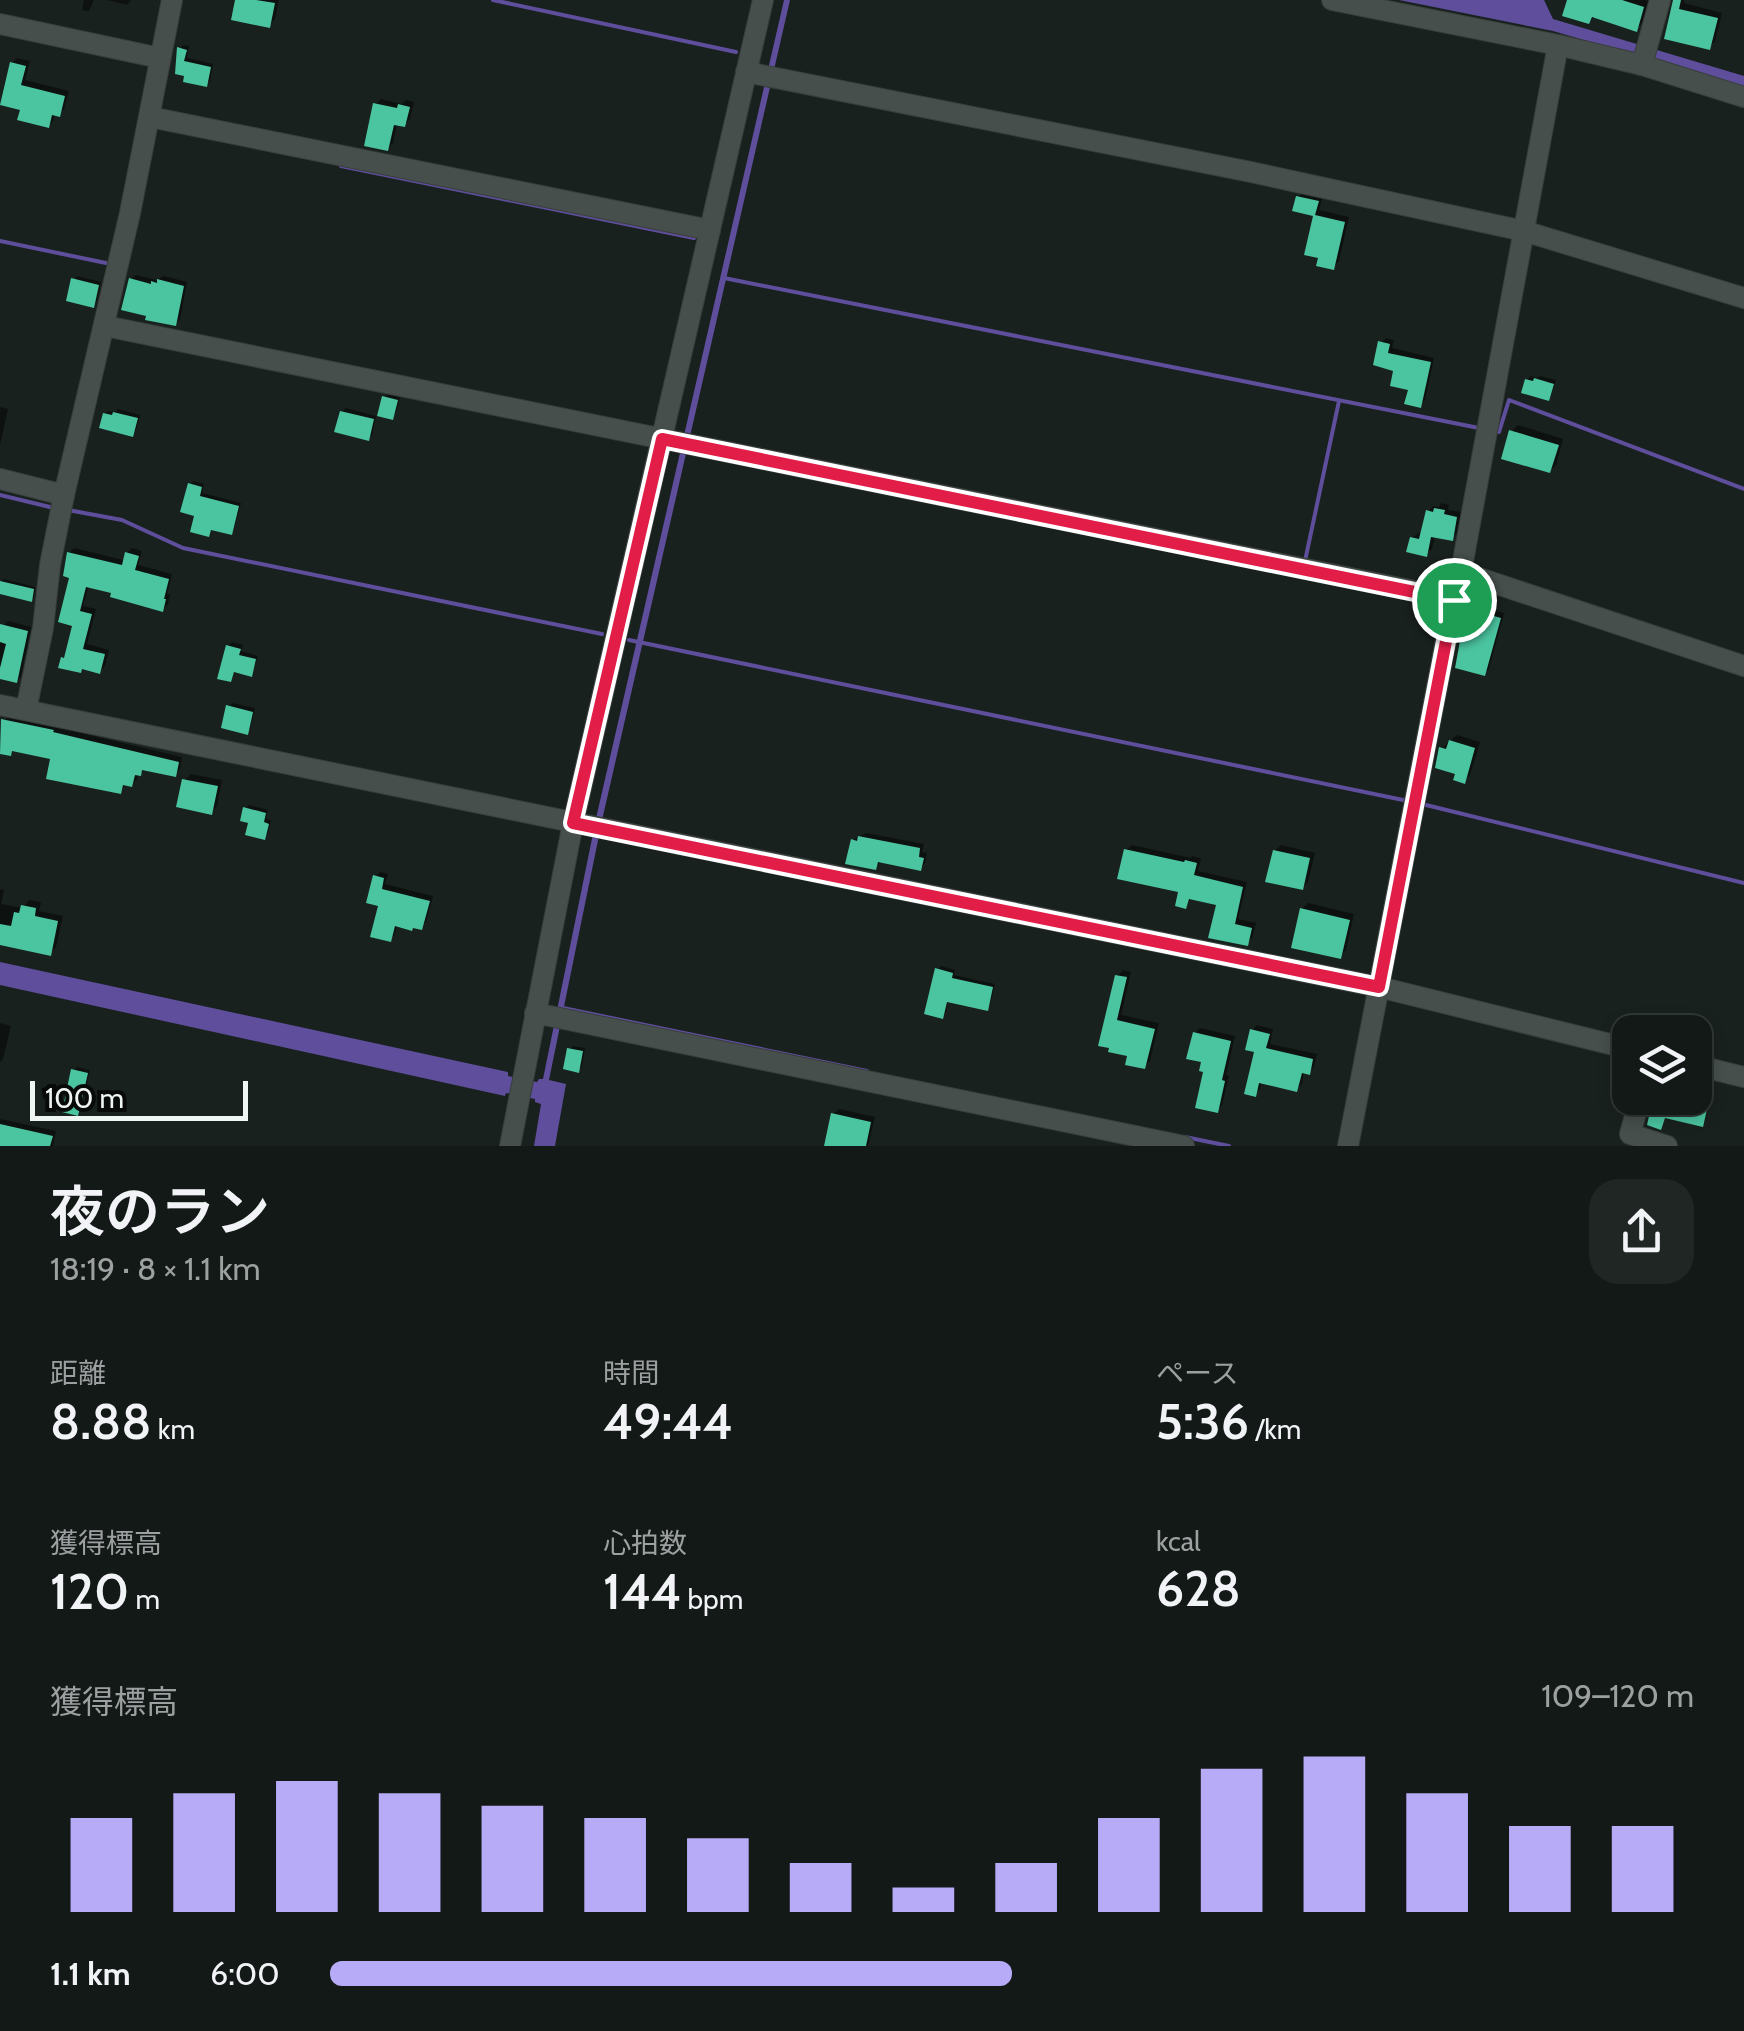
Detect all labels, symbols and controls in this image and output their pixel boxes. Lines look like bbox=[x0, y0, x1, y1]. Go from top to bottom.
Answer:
pin bbox=[1412, 558, 1497, 643]
icon: arrive bbox=[1427, 573, 1482, 628]
map controls bbox=[1612, 1015, 1712, 1115]
button: layers bbox=[1612, 1015, 1712, 1115]
scale bar bbox=[30, 1076, 248, 1120]
text: 100 m bbox=[45, 1081, 124, 1115]
text: 夜のラン bbox=[50, 1178, 270, 1245]
button: share bbox=[1589, 1179, 1694, 1284]
text: 18:19 · 8 × 1.1 km bbox=[50, 1249, 261, 1288]
text: 距離 bbox=[50, 1356, 106, 1390]
text: 時間 bbox=[603, 1356, 659, 1390]
text: ペース bbox=[1156, 1356, 1239, 1390]
text: 8.88 bbox=[50, 1391, 152, 1452]
text: 49:44 bbox=[603, 1391, 733, 1452]
text: 5:36 bbox=[1156, 1391, 1249, 1452]
text: km bbox=[152, 1412, 195, 1446]
text: /km bbox=[1249, 1412, 1301, 1446]
text: kcal bbox=[1156, 1524, 1201, 1558]
text: 獲得標高 bbox=[50, 1526, 162, 1560]
text: 心拍数 bbox=[603, 1526, 687, 1560]
text: 628 bbox=[1156, 1558, 1241, 1619]
text: 120 bbox=[50, 1561, 129, 1622]
text: 144 bbox=[603, 1561, 681, 1622]
text: m bbox=[129, 1582, 160, 1616]
text: bpm bbox=[681, 1582, 743, 1616]
text: 109–120 m bbox=[1541, 1676, 1694, 1715]
text: 獲得標高 bbox=[50, 1682, 178, 1721]
text: 1.1 km bbox=[50, 1954, 131, 1993]
text: 6:00 bbox=[210, 1954, 280, 1993]

